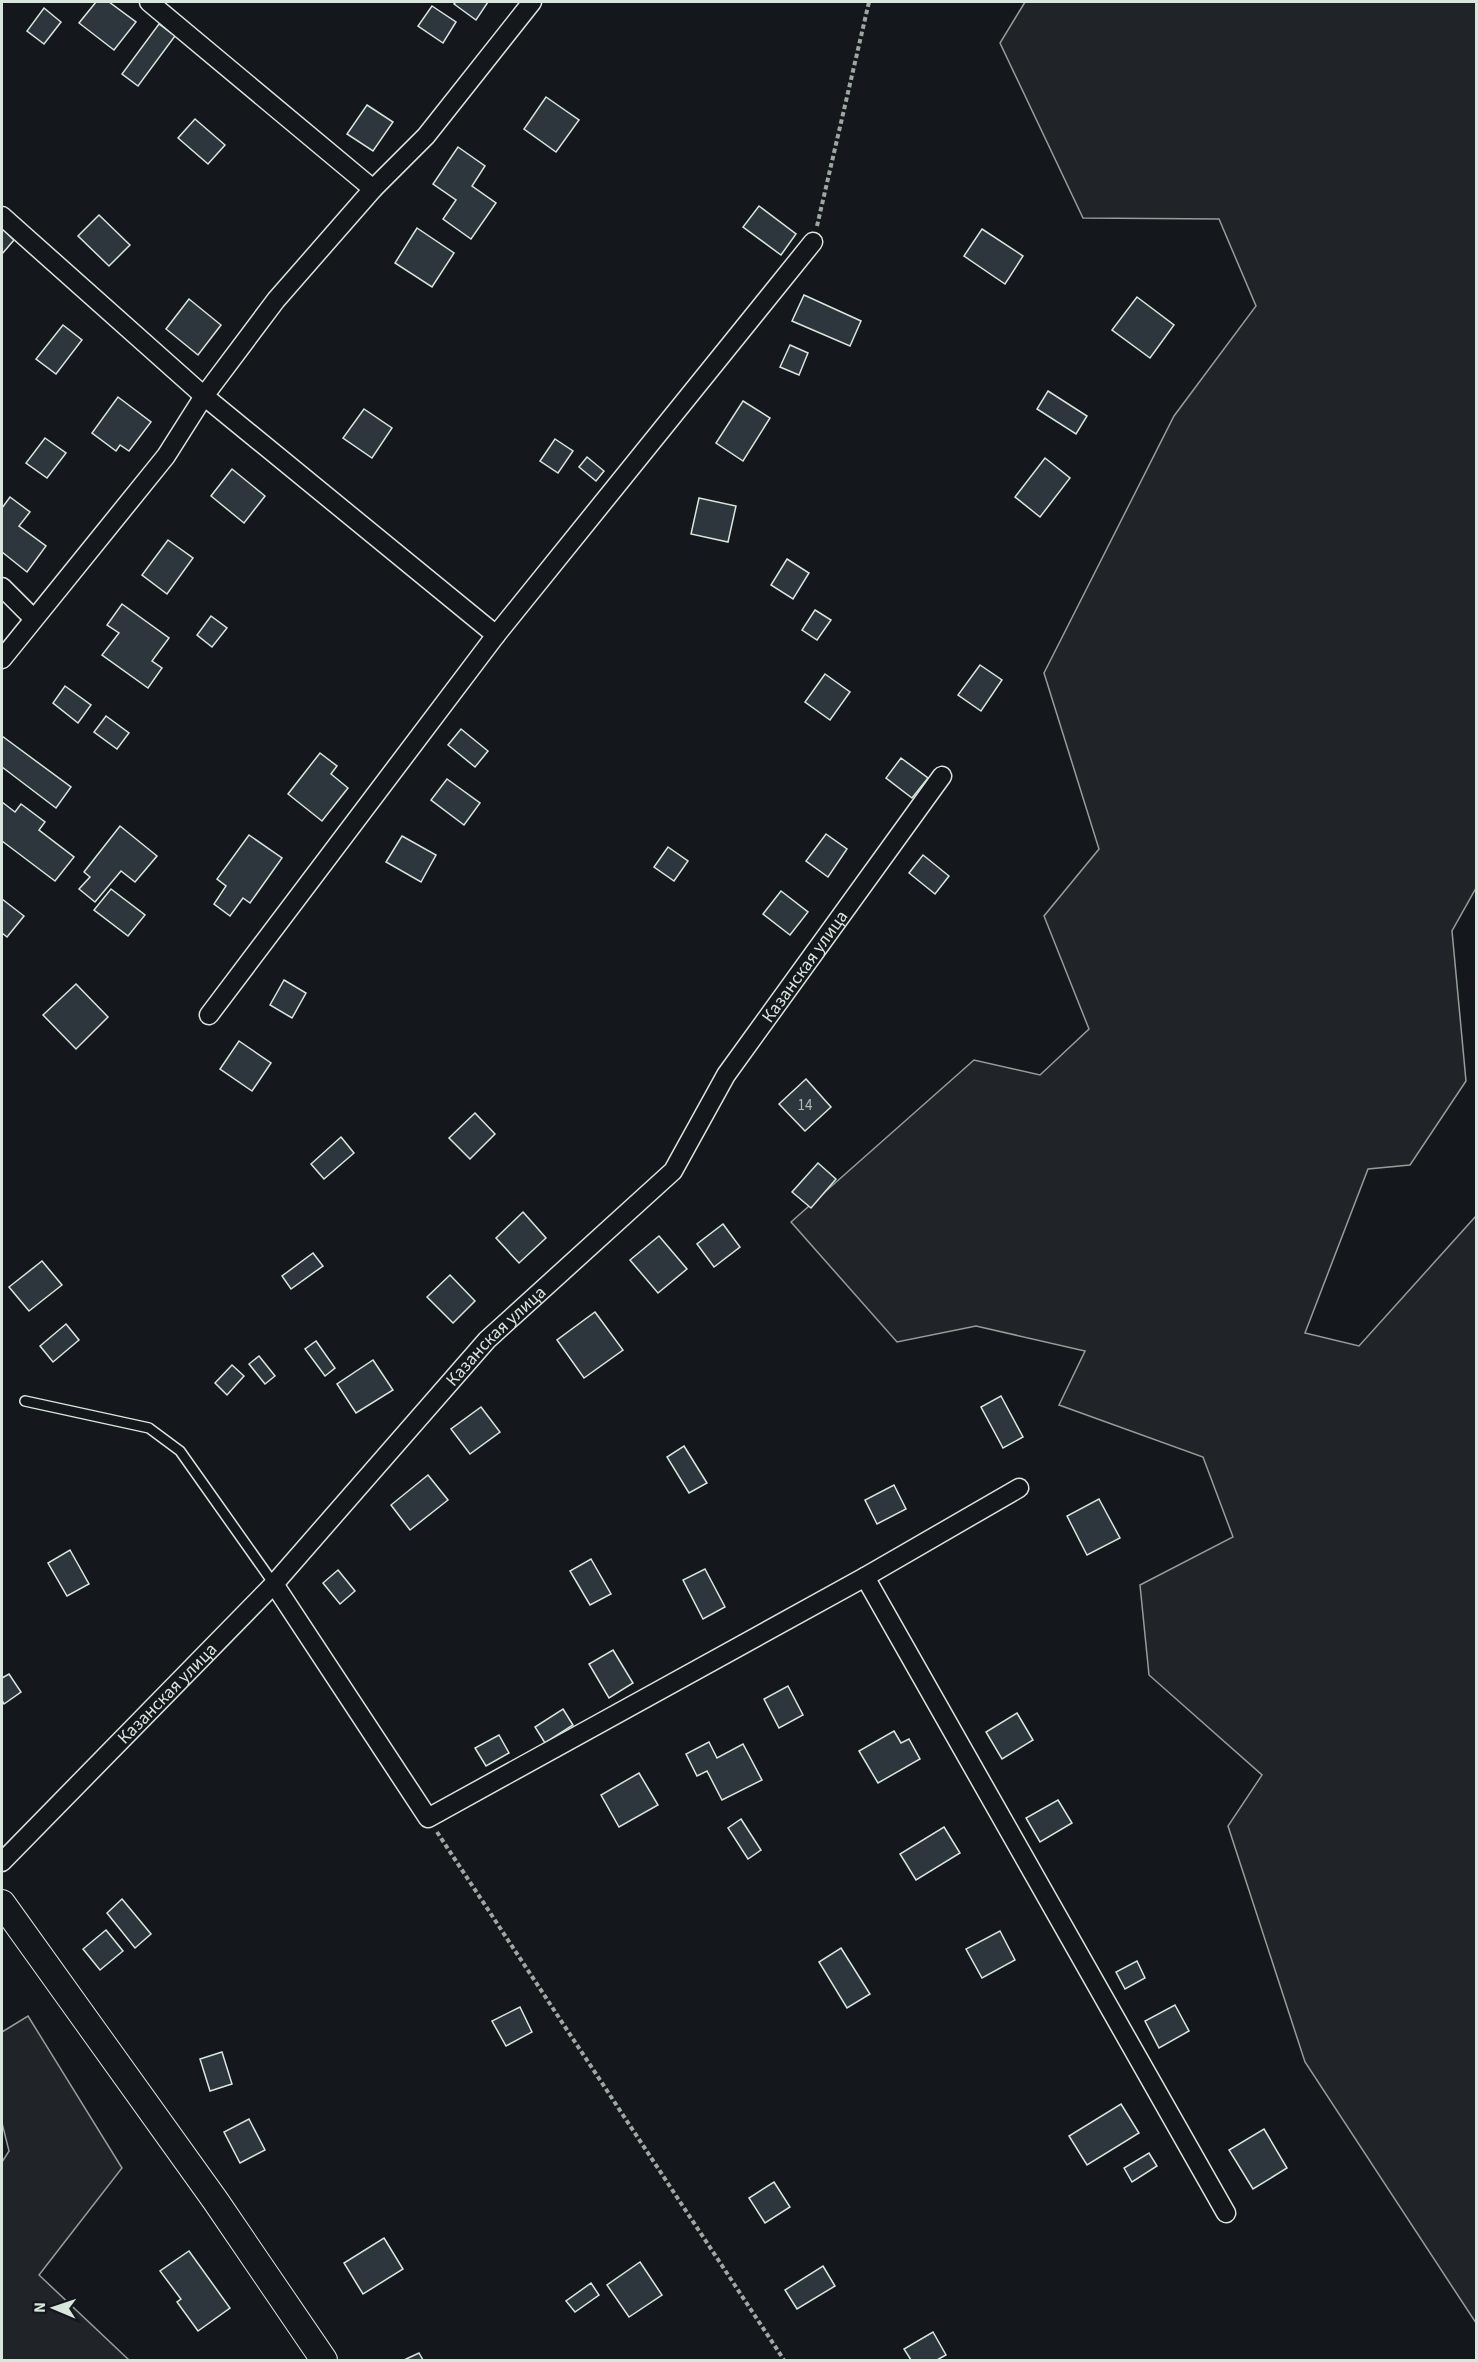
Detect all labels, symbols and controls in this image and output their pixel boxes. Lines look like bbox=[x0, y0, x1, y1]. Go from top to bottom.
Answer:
street label: Казанская улица bbox=[755, 905, 854, 1027]
house number: 14 bbox=[798, 1095, 813, 1116]
street label: Казанская улица bbox=[440, 1280, 551, 1391]
street label: Казанская улица bbox=[112, 1637, 223, 1750]
north arrow bbox=[24, 2278, 84, 2338]
text: N bbox=[29, 2302, 51, 2313]

